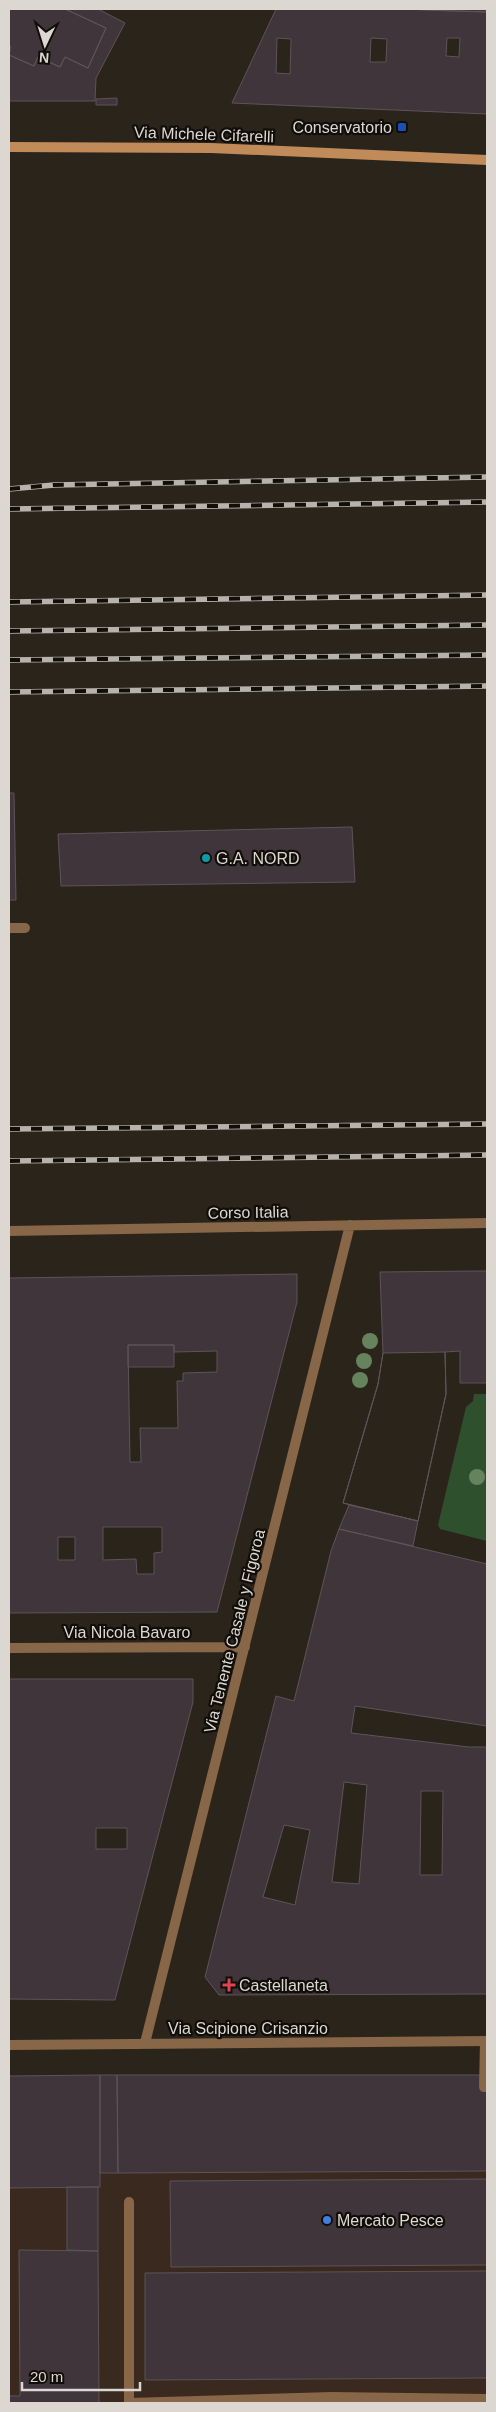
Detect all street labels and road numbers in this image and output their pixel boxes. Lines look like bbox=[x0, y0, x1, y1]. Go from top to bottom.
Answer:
street label: Via Michele Cifarelli bbox=[134, 124, 274, 145]
street label: Corso Italia bbox=[207, 1203, 289, 1222]
street label: Via Tenente Casale y Figoroa bbox=[201, 1527, 268, 1735]
street label: Via Nicola Bavaro bbox=[64, 1624, 191, 1641]
street label: Via Scipione Crisanzio bbox=[168, 2020, 328, 2037]

